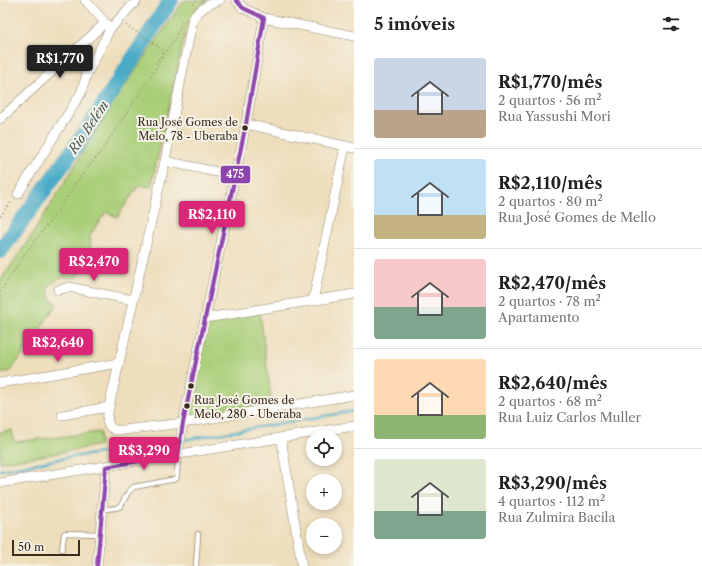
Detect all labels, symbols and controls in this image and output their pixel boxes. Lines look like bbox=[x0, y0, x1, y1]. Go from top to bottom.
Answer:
icon: filters bbox=[660, 13, 682, 35]
text: 5 imóveis bbox=[374, 14, 455, 34]
pin: R$1,770 bbox=[23, 45, 97, 79]
text: R$1,770 bbox=[36, 50, 84, 66]
text: R$1,770/mês bbox=[498, 72, 602, 92]
icon: home bbox=[406, 74, 454, 122]
text: 2 quartos · 56 m² bbox=[498, 92, 602, 108]
water label: Rio Belém bbox=[64, 97, 112, 157]
text: Rua Yassushi Mori bbox=[498, 108, 611, 124]
place label: Rua José Gomes de Melo, 78 - Uberaba bbox=[138, 115, 238, 143]
marker: Rua José Gomes de Melo, 78 - Uberaba bbox=[240, 123, 250, 133]
line badge: 475 bbox=[220, 165, 251, 184]
text: 475 bbox=[226, 167, 244, 181]
text: R$2,110/mês bbox=[498, 173, 602, 193]
icon: home bbox=[406, 175, 454, 223]
text: 2 quartos · 80 m² bbox=[498, 193, 603, 209]
pin: R$2,110 bbox=[175, 201, 249, 235]
text: R$2,110 bbox=[188, 206, 236, 222]
text: Rua José Gomes de Mello bbox=[498, 209, 656, 225]
pin: R$2,470 bbox=[57, 248, 131, 282]
text: R$2,470 bbox=[68, 253, 120, 269]
text: R$2,470/mês bbox=[498, 273, 606, 293]
icon: home bbox=[406, 275, 454, 323]
text: 2 quartos · 78 m² bbox=[498, 293, 601, 309]
text: Apartamento bbox=[498, 309, 580, 325]
pin: R$2,640 bbox=[21, 329, 95, 363]
text: R$2,640 bbox=[32, 334, 84, 350]
text: R$2,640/mês bbox=[498, 373, 607, 393]
icon: home bbox=[406, 375, 454, 423]
unlabelled marker bbox=[186, 381, 196, 391]
place label: Rua José Gomes de Melo, 280 - Uberaba bbox=[194, 393, 302, 421]
text: 2 quartos · 68 m² bbox=[498, 393, 602, 409]
marker: Rua José Gomes de Melo, 280 - Uberaba bbox=[182, 401, 192, 411]
text: Rua Luiz Carlos Muller bbox=[498, 409, 641, 425]
map controls bbox=[306, 430, 342, 554]
button: locate bbox=[306, 430, 342, 466]
pin: R$3,290 bbox=[107, 437, 181, 471]
text: R$3,290 bbox=[118, 442, 170, 458]
text: R$3,290/mês bbox=[498, 473, 607, 493]
button: + bbox=[306, 474, 342, 510]
icon: home bbox=[406, 475, 454, 523]
text: 4 quartos · 112 m² bbox=[498, 493, 605, 509]
text: Rua Zulmira Bacila bbox=[498, 509, 615, 525]
button: − bbox=[306, 518, 342, 554]
scale bar bbox=[12, 538, 80, 557]
text: 50 m bbox=[18, 540, 44, 554]

